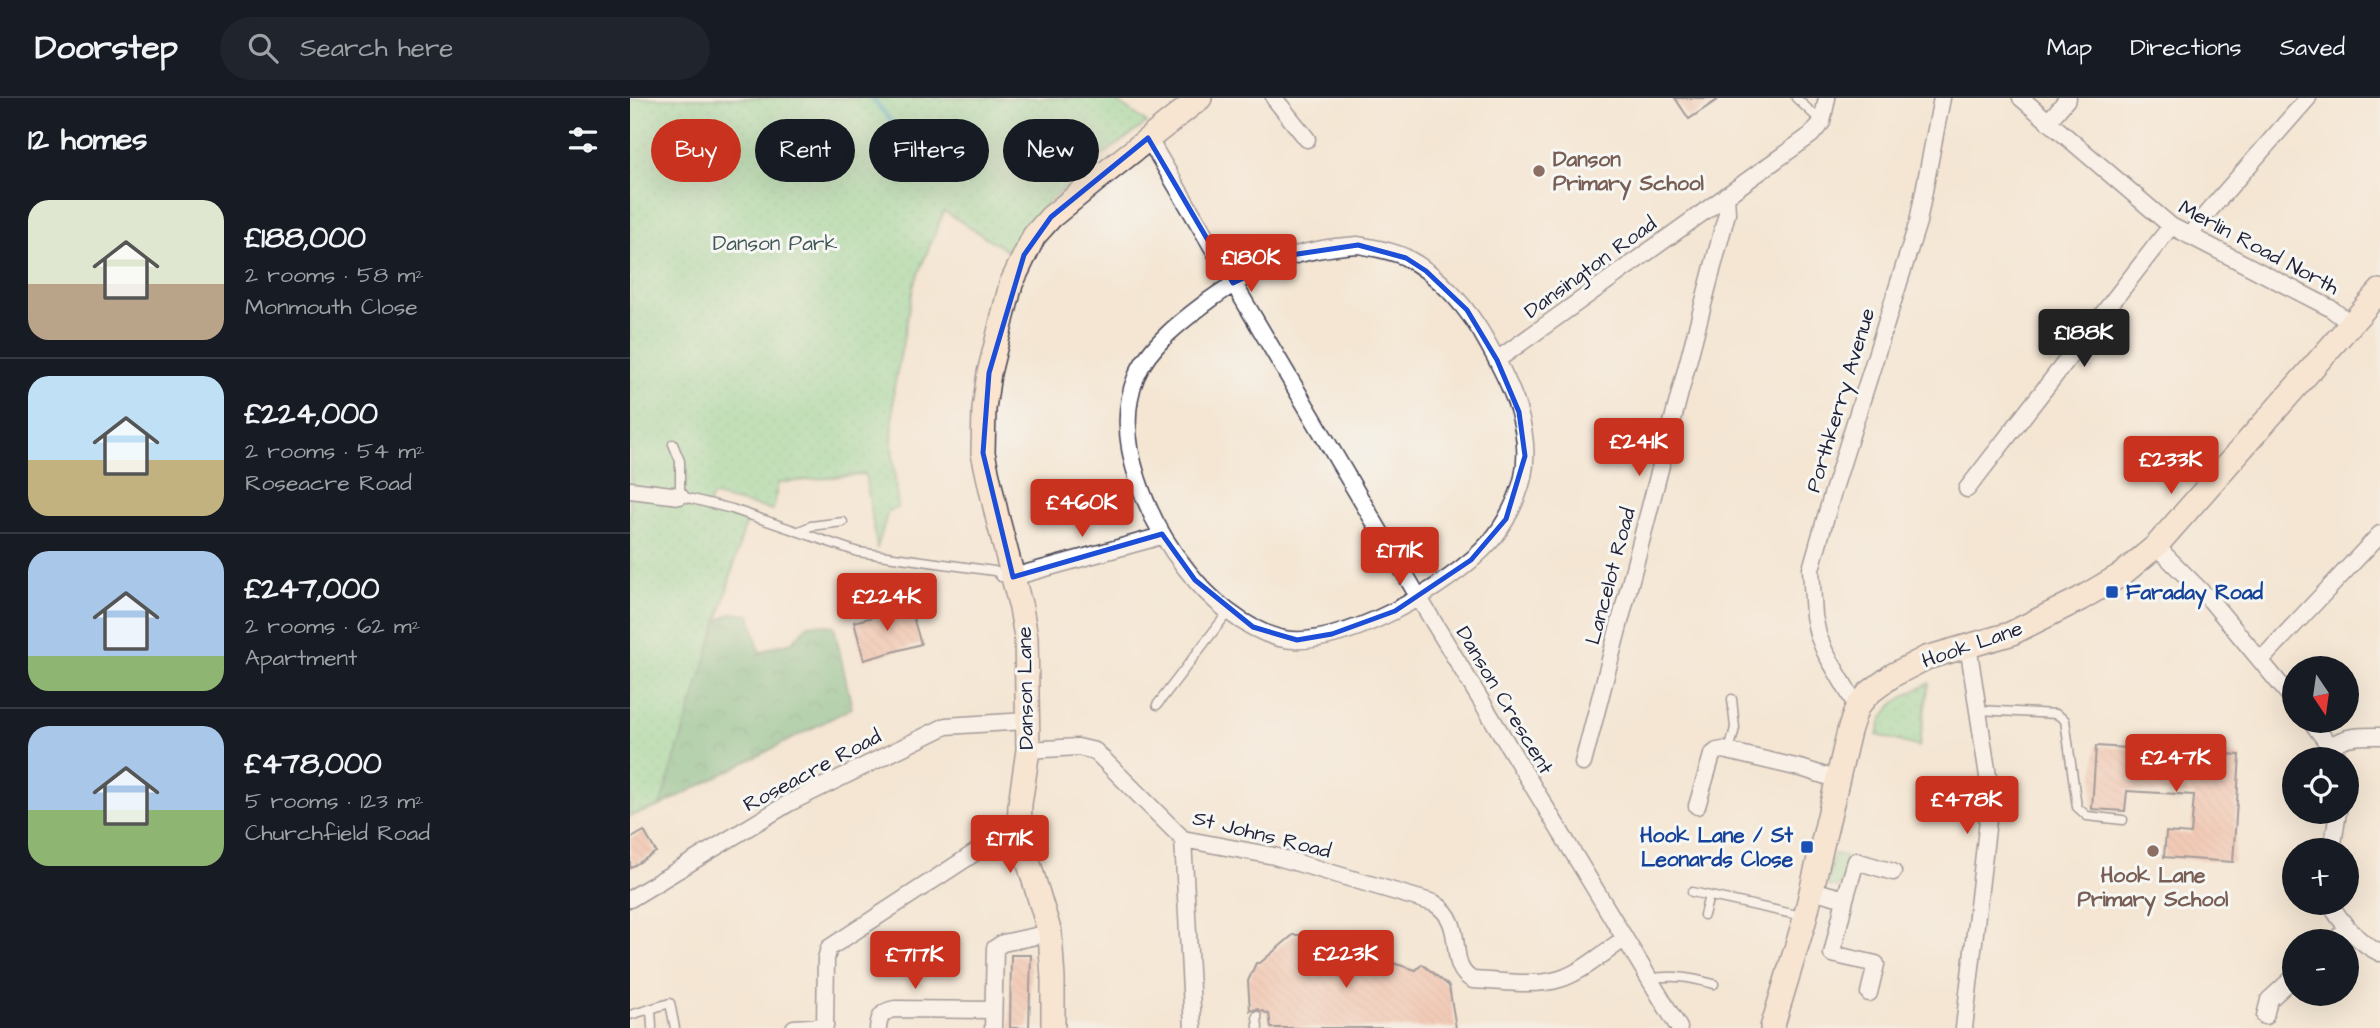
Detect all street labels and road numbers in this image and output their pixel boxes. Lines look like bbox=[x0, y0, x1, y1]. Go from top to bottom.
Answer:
street label: Merlin Road North bbox=[2173, 193, 2345, 302]
street label: Dansington Road bbox=[1518, 209, 1664, 327]
street label: Porthkerry Avenue bbox=[1799, 304, 1884, 496]
street label: Lancelot Road bbox=[1578, 504, 1643, 648]
street label: Hook Lane bbox=[1918, 614, 2026, 675]
street label: Danson Crescent bbox=[1449, 621, 1561, 780]
street label: Danson Lane bbox=[1010, 626, 1041, 750]
street label: Roseacre Road bbox=[738, 722, 886, 819]
street label: St Johns Road bbox=[1190, 803, 1334, 866]

